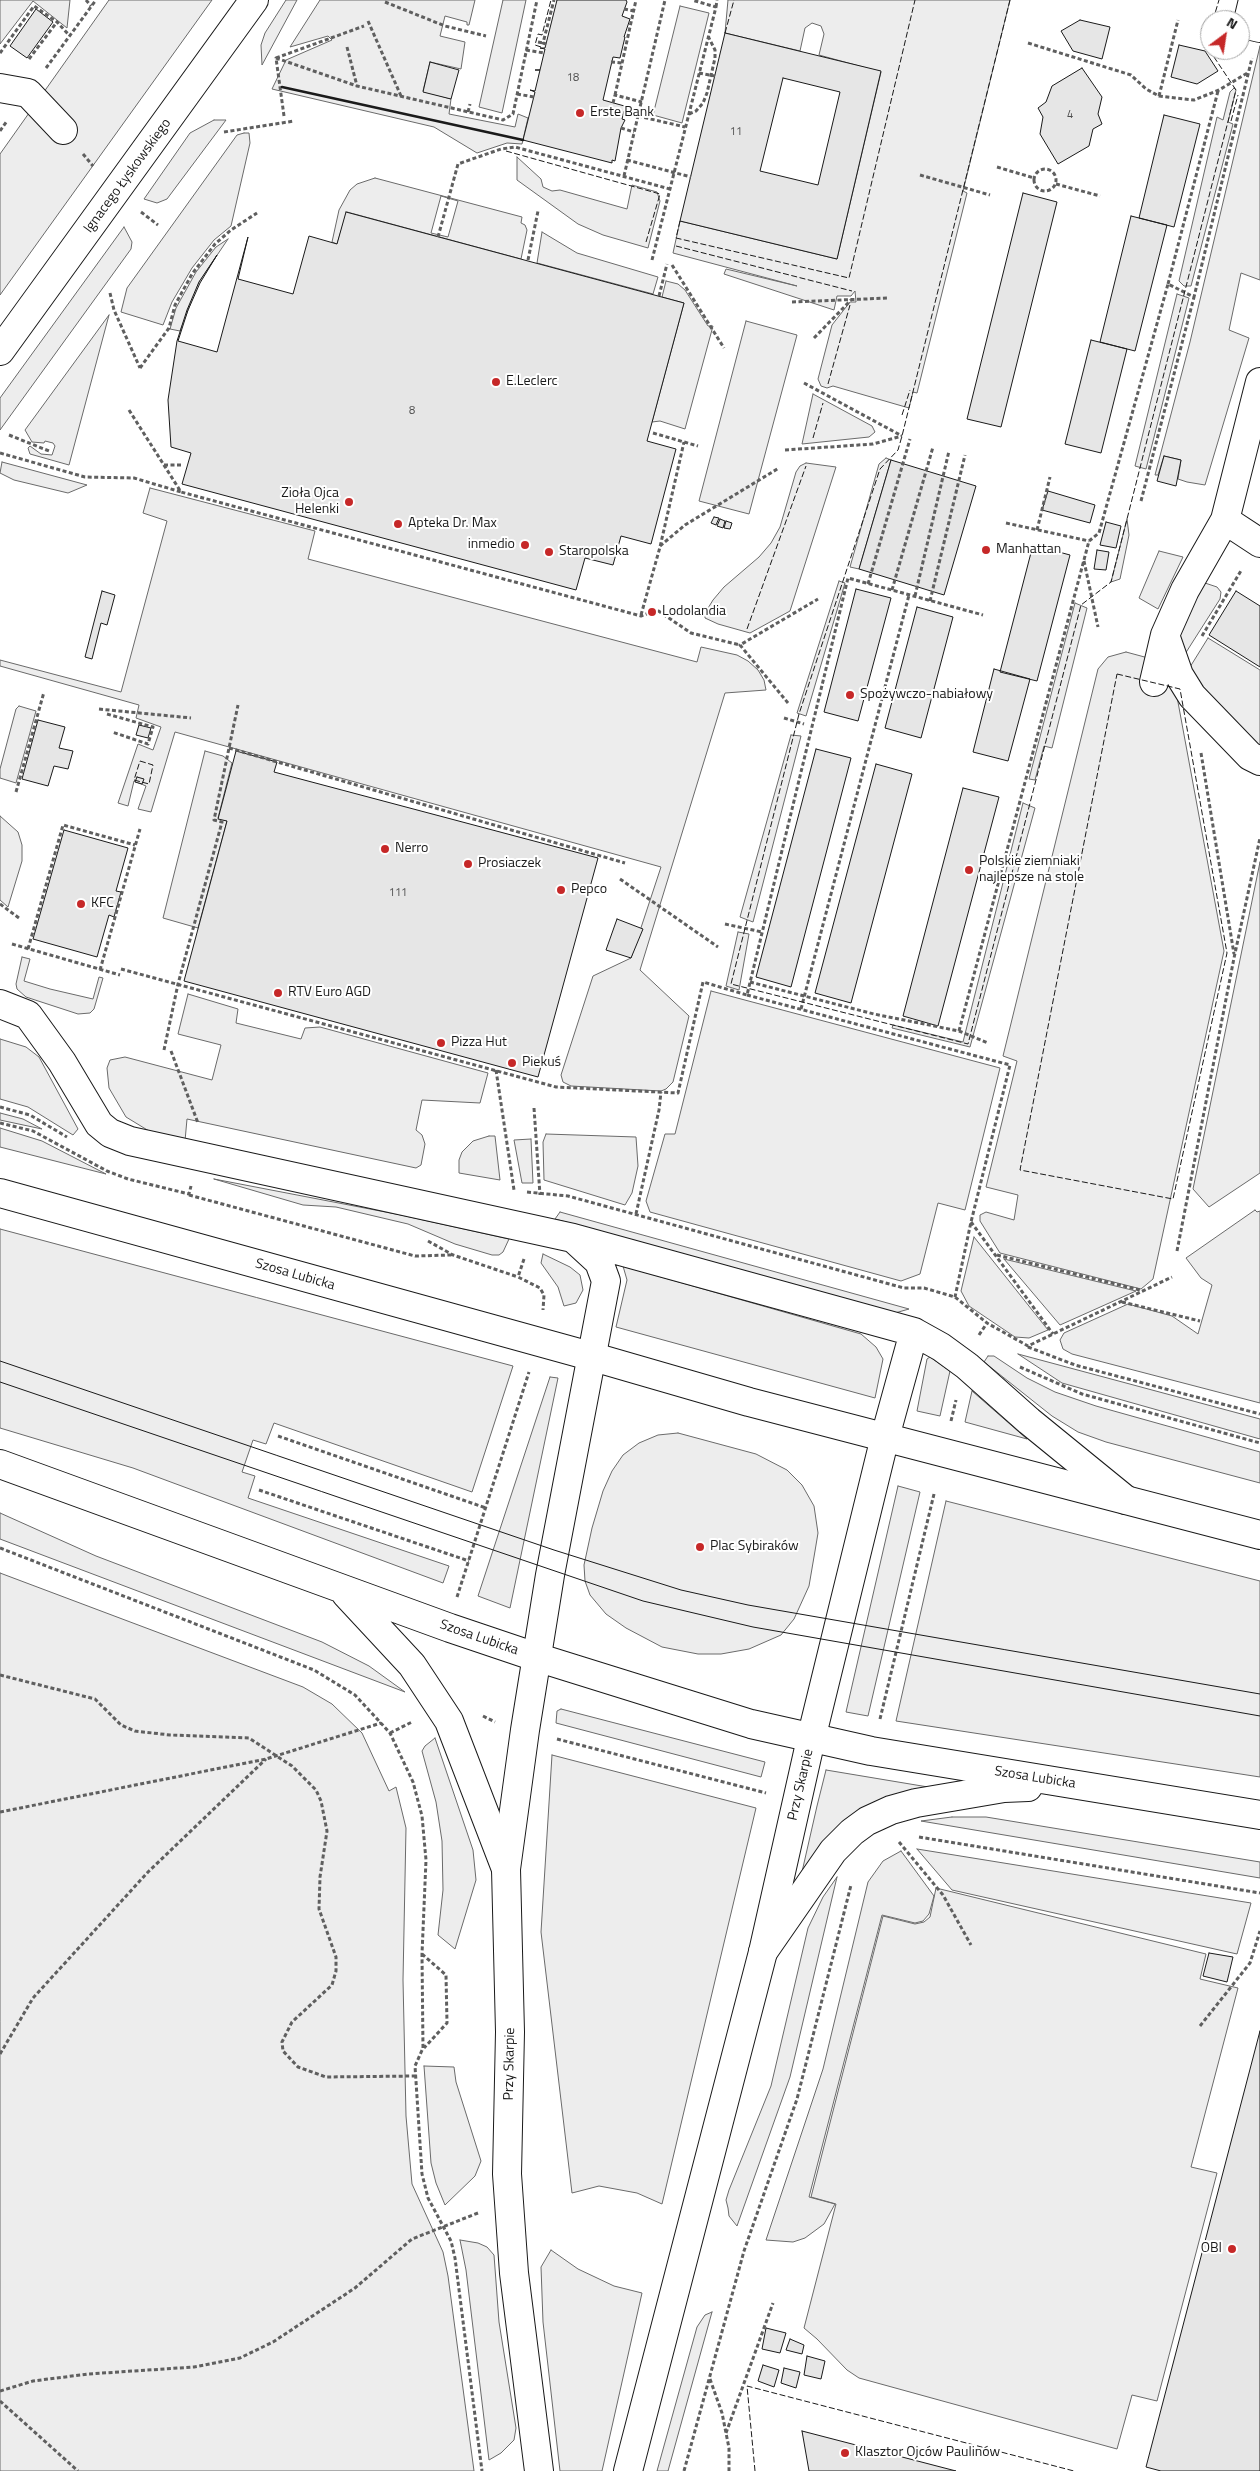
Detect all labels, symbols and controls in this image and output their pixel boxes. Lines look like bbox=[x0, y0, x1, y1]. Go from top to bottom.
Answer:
north arrow bbox=[1200, 10, 1250, 60]
text: N bbox=[1223, 11, 1242, 34]
house number: 18 bbox=[567, 71, 579, 85]
place label: Erste Bank bbox=[590, 105, 654, 121]
marker: Erste Bank bbox=[574, 107, 586, 119]
house number: 4 bbox=[1067, 108, 1073, 122]
street label: Ignacego Łyskowskiego bbox=[81, 115, 175, 237]
house number: 11 bbox=[730, 125, 742, 139]
place label: E.Leclerc bbox=[506, 374, 558, 390]
marker: E.Leclerc bbox=[490, 376, 502, 388]
house number: 8 bbox=[409, 404, 415, 418]
place label: Zioła Ojca Helenki bbox=[281, 486, 339, 518]
marker: Zioła Ojca Helenki bbox=[343, 496, 355, 508]
place label: Apteka Dr. Max bbox=[408, 516, 497, 532]
marker: Apteka Dr. Max bbox=[392, 518, 404, 530]
place label: inmedio bbox=[468, 537, 515, 553]
marker: inmedio bbox=[519, 539, 531, 551]
place label: Manhattan bbox=[996, 542, 1061, 558]
place label: Staropolska bbox=[559, 544, 629, 560]
marker: Manhattan bbox=[980, 544, 992, 556]
marker: Staropolska bbox=[543, 546, 555, 558]
place label: Lodolandia bbox=[662, 604, 726, 620]
marker: Lodolandia bbox=[646, 606, 658, 618]
place label: Spożywczo-nabiałowy bbox=[860, 687, 993, 703]
marker: Spożywczo-nabiałowy bbox=[844, 689, 856, 701]
place label: Nerro bbox=[395, 841, 428, 857]
marker: Nerro bbox=[379, 843, 391, 855]
place label: Polskie ziemniaki najlepsze na stole bbox=[979, 854, 1084, 886]
place label: Prosiaczek bbox=[478, 856, 541, 872]
marker: Prosiaczek bbox=[462, 858, 474, 870]
marker: Polskie ziemniaki najlepsze na stole bbox=[963, 864, 975, 876]
place label: Pepco bbox=[571, 882, 607, 898]
marker: Pepco bbox=[555, 884, 567, 896]
house number: 111 bbox=[389, 886, 407, 900]
place label: KFC bbox=[91, 896, 114, 912]
marker: KFC bbox=[75, 898, 87, 910]
place label: RTV Euro AGD bbox=[288, 985, 371, 1001]
marker: RTV Euro AGD bbox=[272, 987, 284, 999]
place label: Pizza Hut bbox=[451, 1035, 507, 1051]
marker: Pizza Hut bbox=[435, 1037, 447, 1049]
place label: Piekuś bbox=[522, 1055, 561, 1071]
marker: Piekuś bbox=[506, 1057, 518, 1069]
street label: Szosa Lubicka bbox=[253, 1256, 337, 1294]
place label: Plac Sybiraków bbox=[710, 1539, 799, 1555]
marker: Plac Sybiraków bbox=[694, 1541, 706, 1553]
street label: Szosa Lubicka bbox=[437, 1617, 521, 1659]
street label: Przy Skarpie bbox=[785, 1748, 817, 1822]
street label: Szosa Lubicka bbox=[993, 1763, 1077, 1793]
street label: Przy Skarpie bbox=[501, 2027, 519, 2101]
place label: OBI bbox=[1201, 2241, 1222, 2257]
marker: OBI bbox=[1226, 2243, 1238, 2255]
place label: Klasztor Ojców Paulinów bbox=[855, 2445, 1000, 2461]
marker: Klasztor Ojców Paulinów bbox=[839, 2447, 851, 2459]

